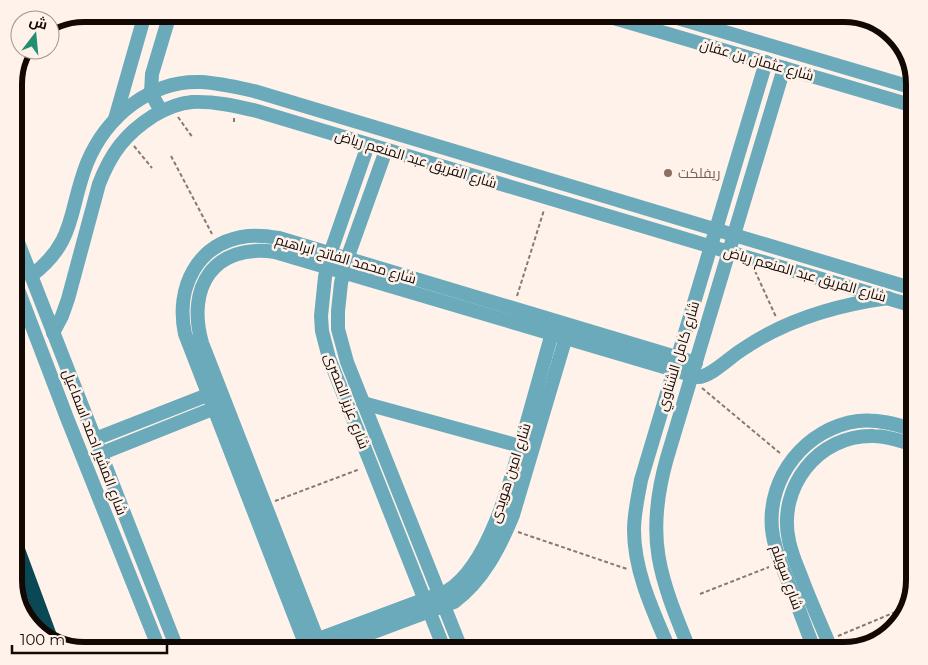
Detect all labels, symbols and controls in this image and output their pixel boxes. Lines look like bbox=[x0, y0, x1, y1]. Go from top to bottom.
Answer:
north arrow bbox=[10, 10, 60, 60]
text: ش bbox=[27, 11, 50, 34]
street label: شارع عثمان بن عفان bbox=[698, 35, 816, 85]
street label: شارع الفريق عبد المنعم رياض bbox=[333, 126, 499, 193]
place label: ريفلكت bbox=[678, 164, 720, 182]
marker: ريفلكت bbox=[662, 167, 674, 179]
street label: شارع محمد الفاتح ابراهيم bbox=[273, 230, 418, 289]
street label: شارع الفريق عبد المنعم رياض bbox=[721, 242, 888, 307]
street label: شارع كامل الشناوي bbox=[653, 299, 706, 414]
street label: شارع عزيز المصرى bbox=[320, 350, 374, 452]
street label: شارع المشير احمد اسماعيل bbox=[59, 366, 131, 518]
street label: شارع امين هويدى bbox=[485, 421, 535, 525]
street label: شارع سويلم bbox=[766, 542, 807, 612]
scale bar bbox=[12, 622, 168, 654]
text: 100 m bbox=[20, 630, 65, 649]

